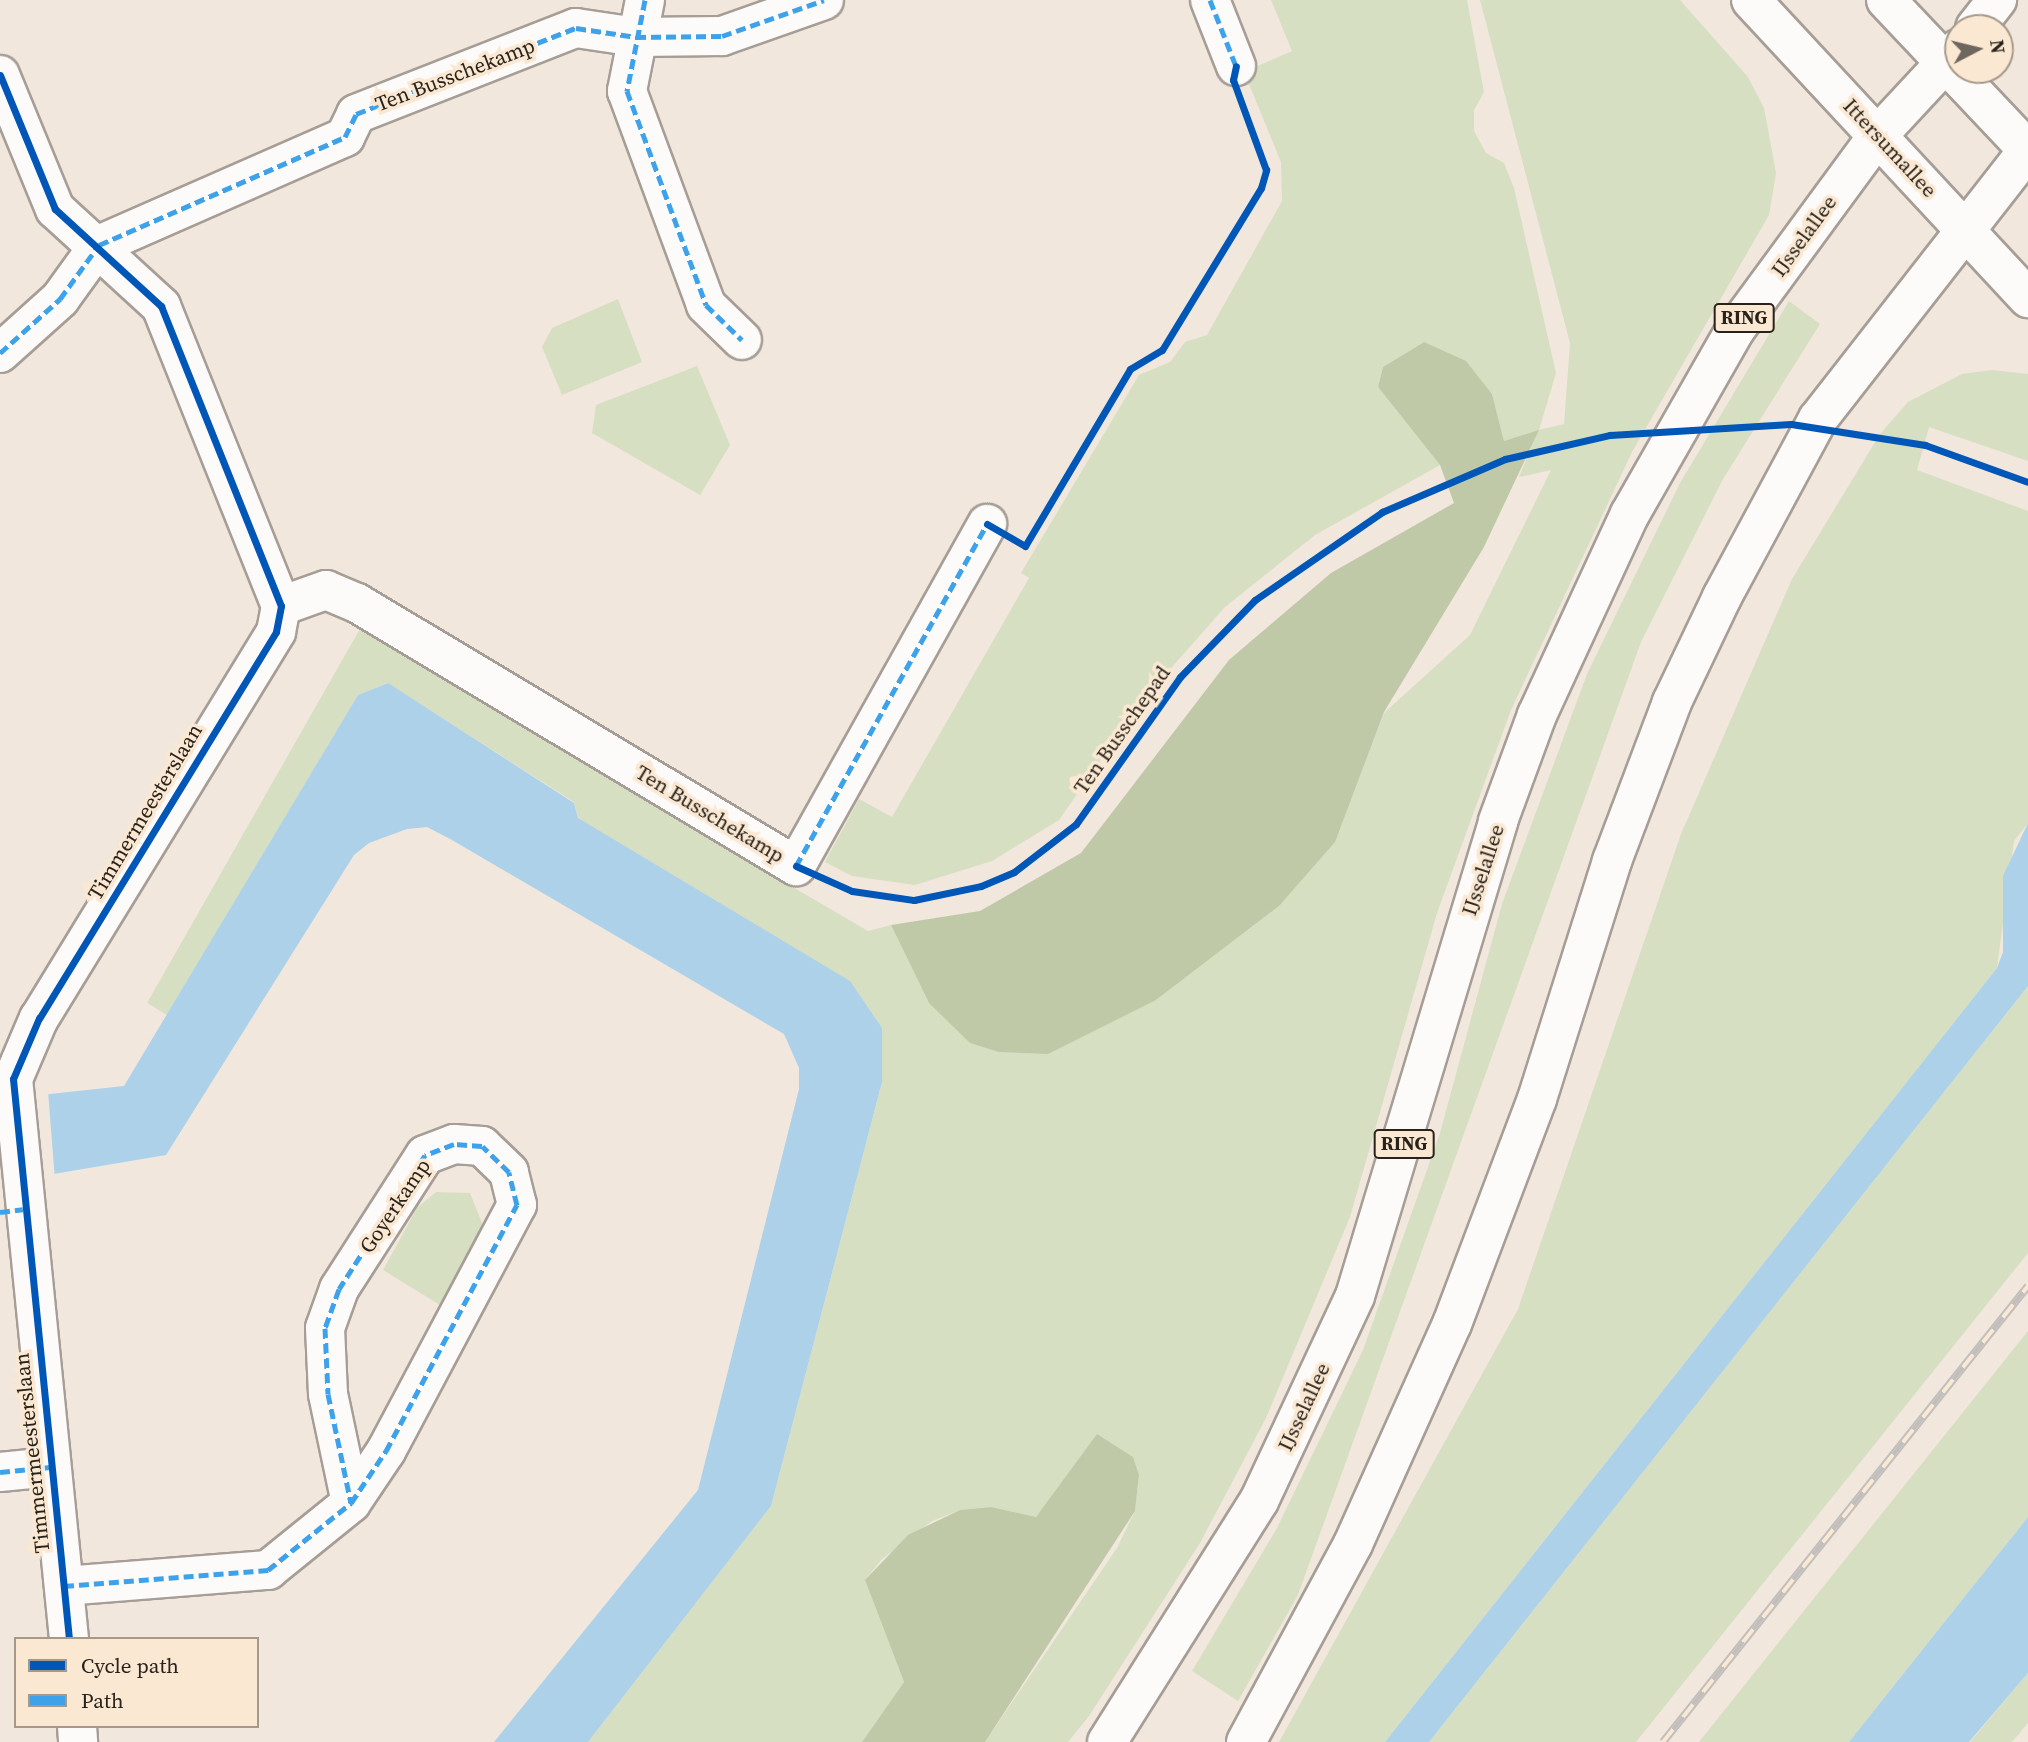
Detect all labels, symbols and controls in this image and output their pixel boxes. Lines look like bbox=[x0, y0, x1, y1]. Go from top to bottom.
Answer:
north arrow bbox=[1944, 14, 2014, 84]
street label: Ten Busschekamp bbox=[372, 33, 538, 117]
text: N bbox=[1984, 38, 2012, 55]
street label: Ittersumallee bbox=[1838, 93, 1942, 203]
street label: IJsselallee bbox=[1766, 190, 1842, 282]
road number: RING bbox=[1712, 302, 1776, 334]
street label: Ten Busschepad bbox=[1068, 661, 1176, 799]
street label: Timmermeesterslaan bbox=[82, 719, 208, 905]
street label: Ten Busschekamp bbox=[631, 760, 789, 868]
street label: IJsselallee bbox=[1456, 821, 1510, 919]
road number: RING bbox=[1372, 1128, 1436, 1160]
street label: Goyerkamp bbox=[354, 1154, 436, 1258]
street label: Timmermeesterslaan bbox=[9, 1352, 55, 1554]
street label: IJsselallee bbox=[1273, 1359, 1335, 1455]
legend bbox=[14, 1637, 259, 1728]
text: Cycle path bbox=[81, 1651, 179, 1680]
text: Path bbox=[81, 1686, 124, 1715]

